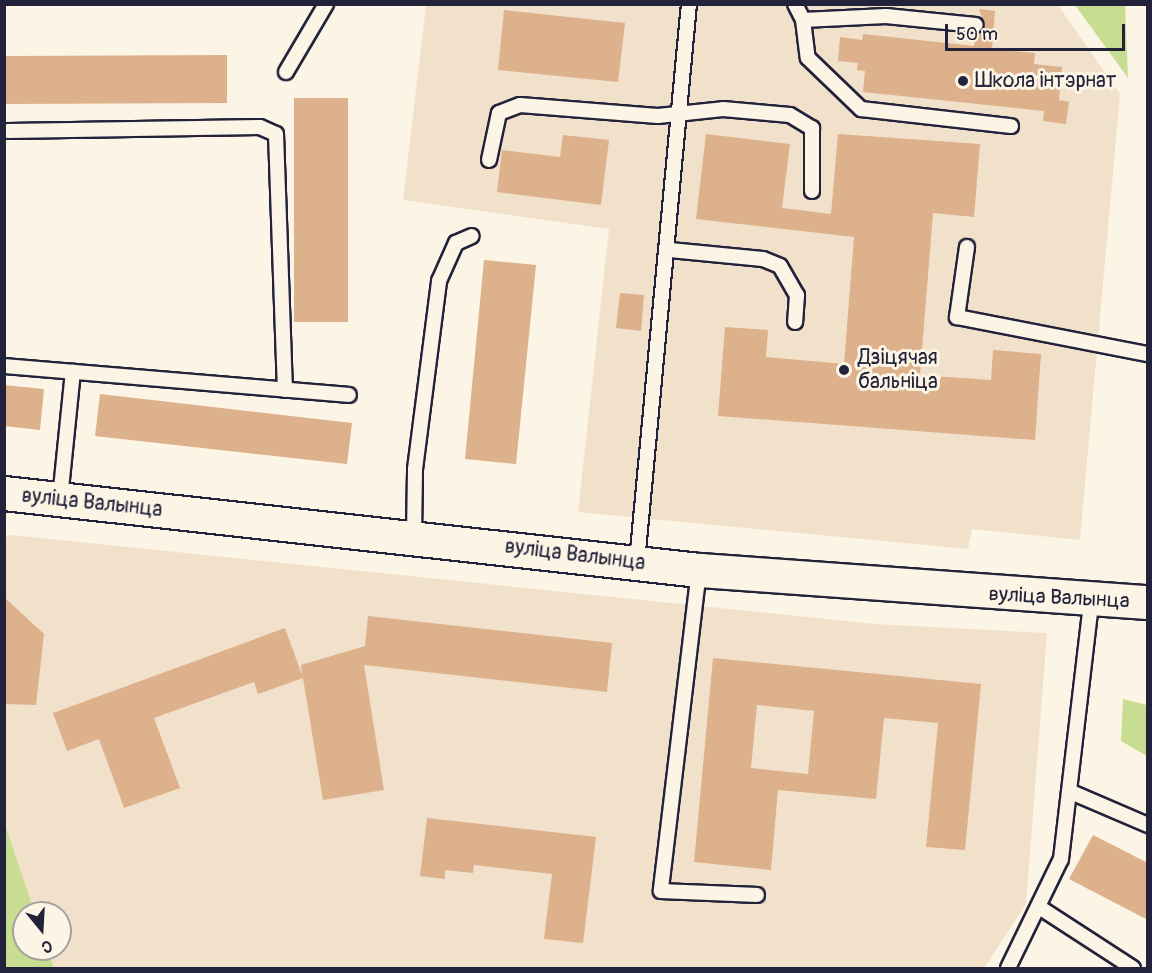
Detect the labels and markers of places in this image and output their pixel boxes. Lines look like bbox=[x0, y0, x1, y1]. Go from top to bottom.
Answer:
place label: Школа інтэрнат bbox=[975, 68, 1116, 94]
marker: Школа інтэрнат bbox=[956, 74, 970, 88]
place label: Дзіцячая бальніца bbox=[858, 345, 938, 395]
marker: Дзіцячая бальніца bbox=[835, 361, 853, 379]

